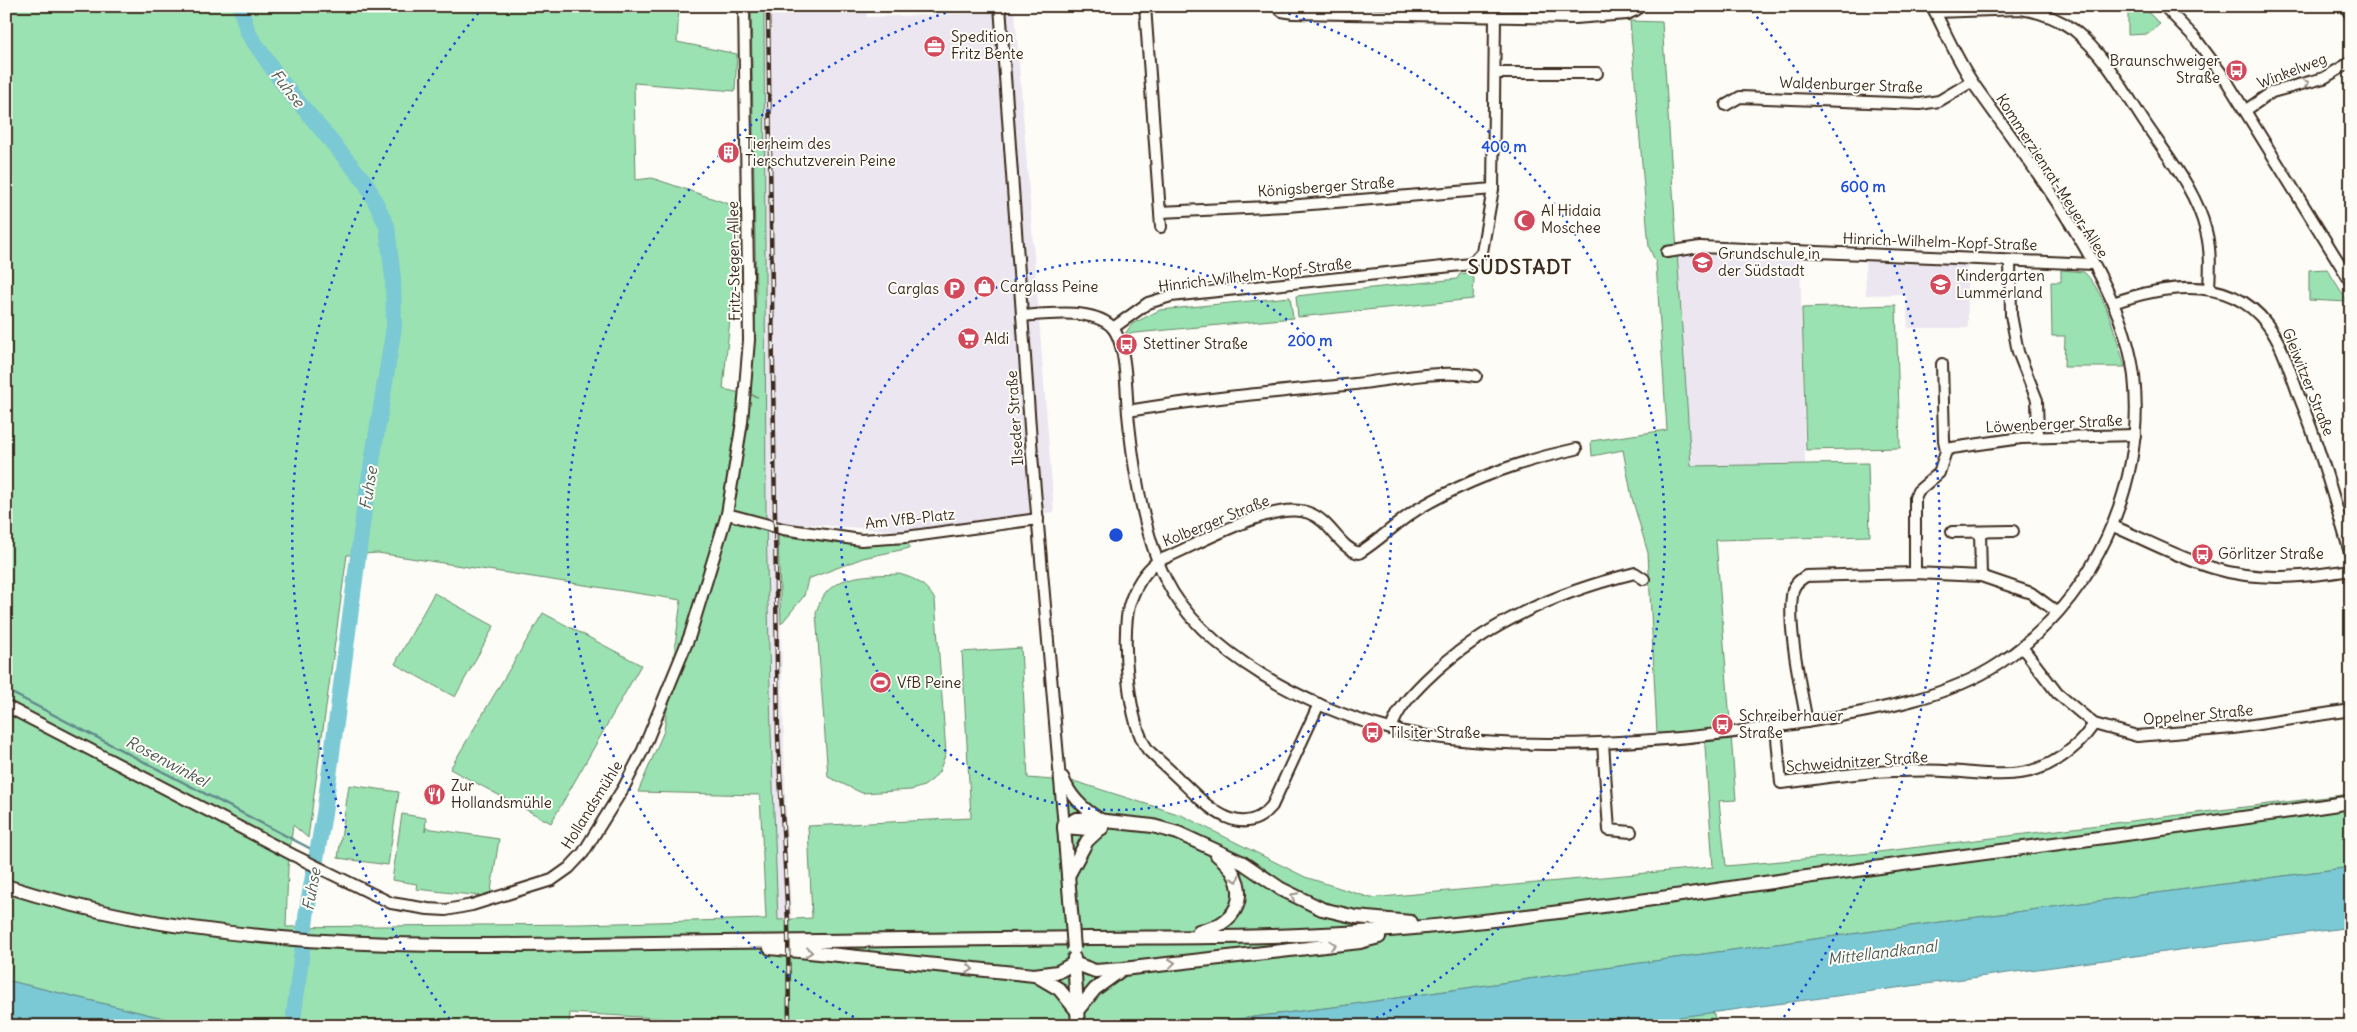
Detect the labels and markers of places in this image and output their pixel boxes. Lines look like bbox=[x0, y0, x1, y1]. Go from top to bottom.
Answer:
place label: Spedition Fritz Bente bbox=[951, 27, 1024, 63]
office icon: Spedition Fritz Bente bbox=[923, 34, 947, 58]
place label: Braunschweiger Straße bbox=[2109, 51, 2220, 87]
bus stop icon: Braunschweiger Straße bbox=[2224, 58, 2248, 82]
place label: Tierheim des Tierschutzverein Peine bbox=[745, 134, 896, 170]
building icon: Tierheim des Tierschutzverein Peine bbox=[717, 141, 741, 165]
place label: Al Hidaia Moschee bbox=[1541, 201, 1601, 237]
mosque icon: Al Hidaia Moschee bbox=[1513, 208, 1537, 232]
place label: Grundschule in der Südstadt bbox=[1718, 244, 1820, 280]
school or university icon: Grundschule in der Südstadt bbox=[1690, 251, 1714, 275]
place label: Kindergarten Lummerland bbox=[1956, 266, 2045, 302]
school or university icon: Kindergarten Lummerland bbox=[1928, 273, 1952, 297]
shop icon: Carglass Peine bbox=[972, 275, 996, 299]
parking icon: Carglas bbox=[943, 277, 967, 301]
place label: Carglass Peine bbox=[1000, 277, 1098, 296]
place label: Carglas bbox=[888, 279, 939, 298]
supermarket icon: Aldi bbox=[956, 327, 980, 351]
place label: Aldi bbox=[984, 329, 1009, 348]
bus stop icon: Stettiner Straße bbox=[1115, 332, 1139, 356]
place label: Stettiner Straße bbox=[1143, 334, 1248, 353]
centre of rings bbox=[1107, 526, 1125, 544]
bus stop icon: Görlitzer Straße bbox=[2190, 542, 2214, 566]
place label: Görlitzer Straße bbox=[2218, 544, 2324, 563]
sports icon: VfB Peine bbox=[869, 671, 893, 695]
place label: VfB Peine bbox=[897, 673, 961, 692]
place label: Schreiberhauer Straße bbox=[1739, 706, 1843, 742]
bus stop icon: Schreiberhauer Straße bbox=[1711, 713, 1735, 737]
bus stop icon: Tilsiter Straße bbox=[1361, 721, 1385, 745]
place label: Tilsiter Straße bbox=[1389, 723, 1480, 742]
place label: Zur Hollandsmühle bbox=[451, 776, 552, 812]
restaurant icon: Zur Hollandsmühle bbox=[423, 783, 447, 807]

